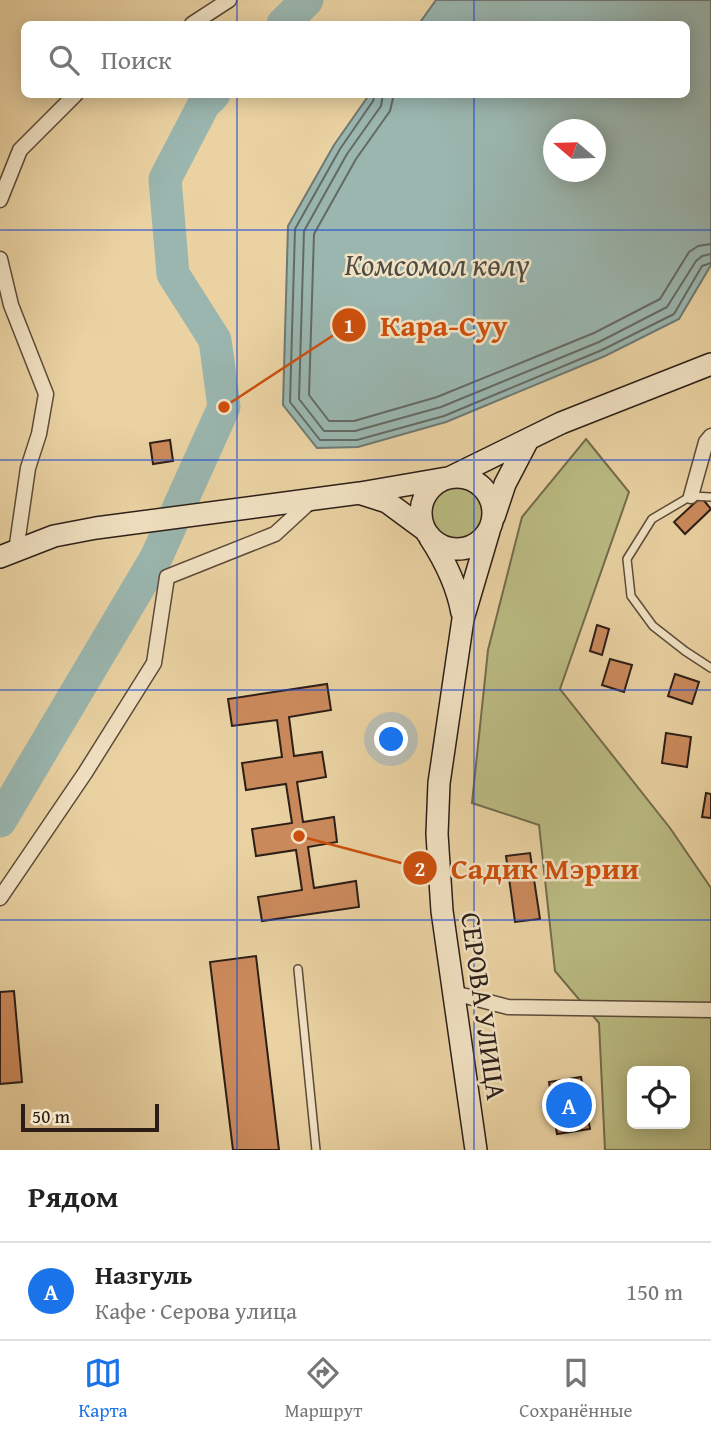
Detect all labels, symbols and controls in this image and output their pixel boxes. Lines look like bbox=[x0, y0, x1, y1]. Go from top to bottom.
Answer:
search box bbox=[21, 21, 690, 98]
text: Поиск bbox=[101, 40, 172, 79]
icon: search bbox=[45, 41, 83, 79]
north arrow bbox=[543, 119, 606, 182]
water label: Комсомол көлү bbox=[345, 242, 530, 286]
callout: Кара-Суу bbox=[331, 300, 522, 351]
text: Кара-Суу bbox=[380, 303, 508, 347]
text: 1 bbox=[344, 310, 354, 341]
your location bbox=[374, 722, 408, 756]
callout: Садик Мэрии bbox=[402, 843, 653, 894]
text: Садик Мэрии bbox=[451, 846, 639, 890]
text: 2 bbox=[415, 853, 425, 884]
street label: СЕРОВА УЛИЦА bbox=[451, 909, 518, 1102]
map controls bbox=[627, 1066, 690, 1129]
button: locate bbox=[627, 1066, 690, 1129]
pin: A bbox=[546, 1079, 592, 1131]
scale bar bbox=[21, 1101, 159, 1133]
text: 50 m bbox=[32, 1102, 70, 1130]
text: Рядом bbox=[28, 1174, 119, 1218]
text: Назгуль bbox=[95, 1255, 193, 1294]
text: A bbox=[44, 1275, 58, 1308]
text: 150 m bbox=[626, 1275, 683, 1308]
text: Кафе · Серова улица bbox=[95, 1294, 297, 1327]
tab: Карта bbox=[78, 1354, 128, 1424]
tab: Маршрут bbox=[285, 1354, 362, 1424]
tab: Сохранённые bbox=[519, 1354, 632, 1424]

